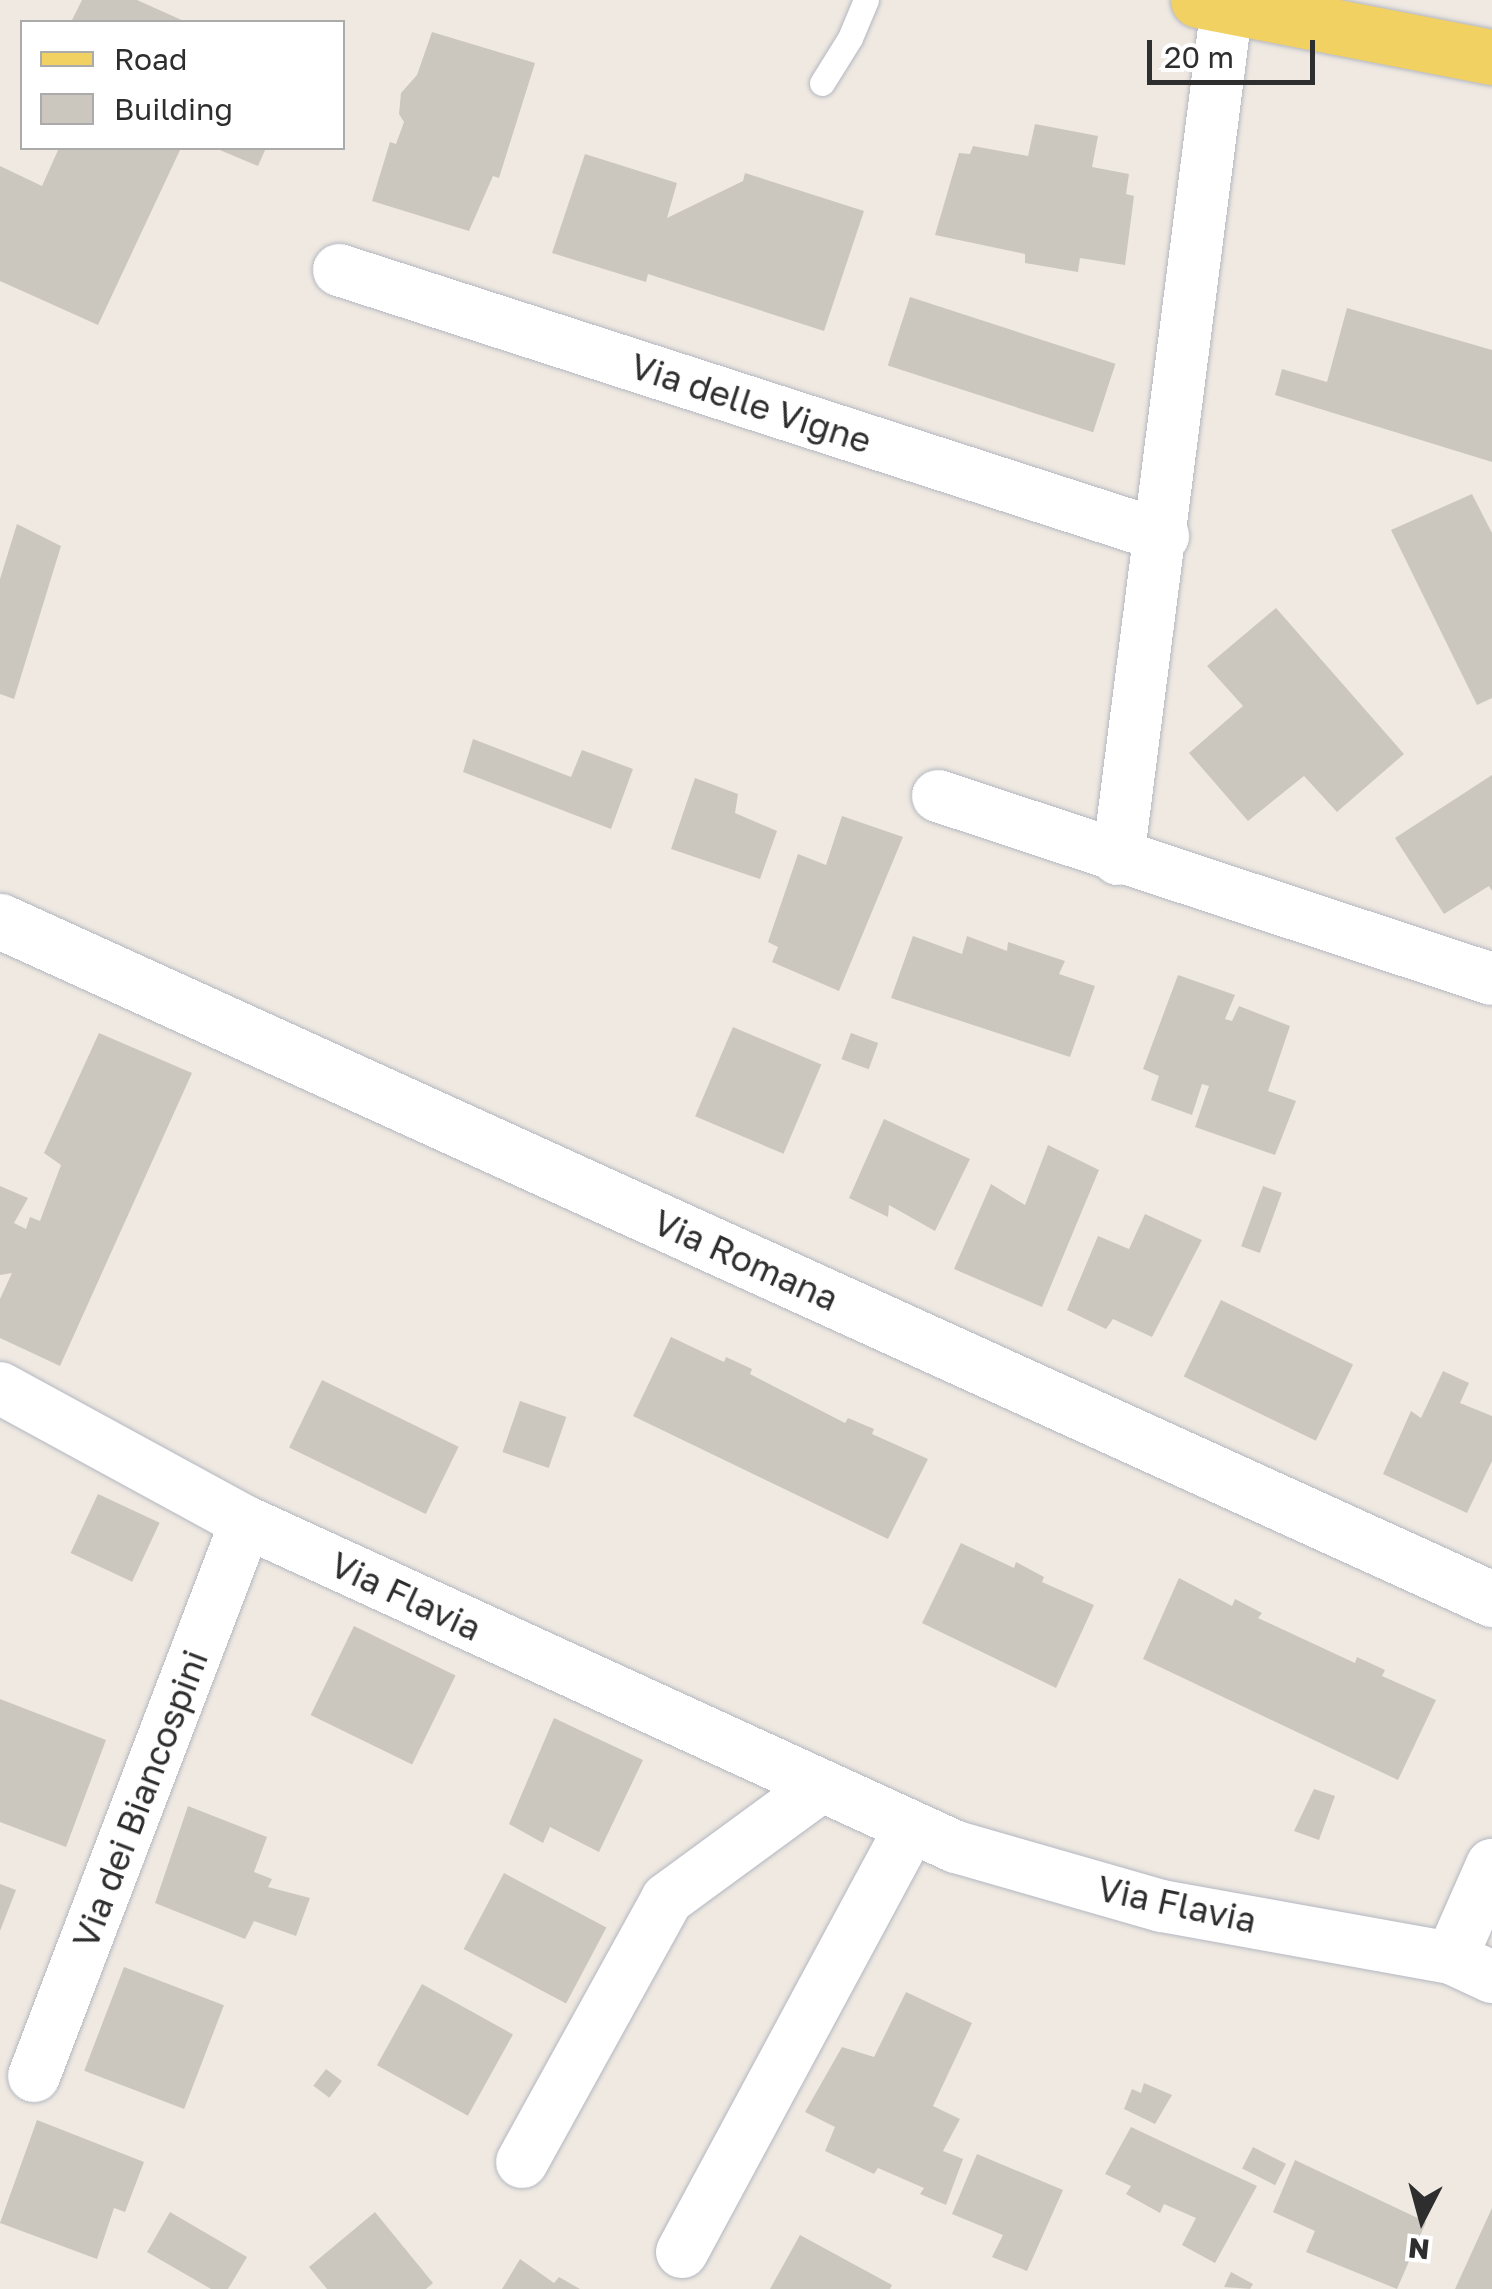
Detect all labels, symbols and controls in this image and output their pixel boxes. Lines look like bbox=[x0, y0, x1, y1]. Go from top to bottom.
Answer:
legend bbox=[20, 20, 345, 150]
scale bar bbox=[1152, 20, 1320, 82]
text: 20 m bbox=[1164, 39, 1234, 75]
text: Road bbox=[114, 41, 188, 77]
text: Building bbox=[114, 91, 233, 127]
street label: Via delle Vigne bbox=[625, 344, 877, 462]
street label: Via Romana bbox=[647, 1201, 845, 1319]
street label: Via Flavia bbox=[324, 1543, 488, 1649]
street label: Via dei Biancospini bbox=[64, 1644, 216, 1954]
street label: Via Flavia bbox=[1094, 1867, 1260, 1941]
north arrow bbox=[1372, 2169, 1472, 2269]
text: N bbox=[1407, 2232, 1431, 2267]

